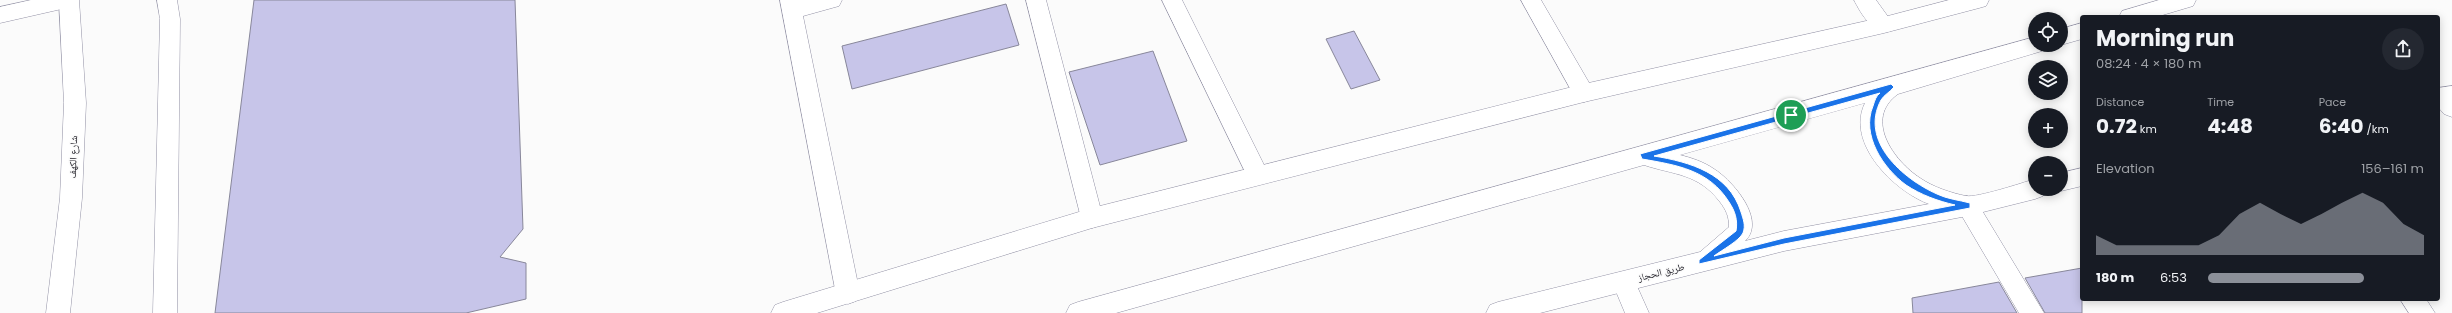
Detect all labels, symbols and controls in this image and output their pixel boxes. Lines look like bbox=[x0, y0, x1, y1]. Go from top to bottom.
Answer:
map controls bbox=[2028, 12, 2068, 196]
button: locate bbox=[2028, 12, 2068, 52]
text: Morning run bbox=[2096, 23, 2234, 54]
button: share bbox=[2382, 28, 2424, 70]
text: 08:24 · 4 × 180 m bbox=[2096, 54, 2201, 73]
button: layers bbox=[2028, 60, 2068, 100]
text: Distance bbox=[2096, 94, 2144, 110]
text: Time bbox=[2207, 94, 2234, 110]
text: Pace bbox=[2319, 94, 2346, 110]
pin bbox=[1774, 98, 1808, 132]
icon: arrive bbox=[1780, 104, 1802, 126]
button: + bbox=[2028, 108, 2068, 148]
text: 0.72 bbox=[2096, 112, 2137, 140]
text: 4:48 bbox=[2207, 112, 2253, 140]
text: 6:40 bbox=[2319, 112, 2364, 140]
text: km bbox=[2137, 121, 2157, 137]
text: /km bbox=[2364, 121, 2389, 137]
street label: شارع الكهف bbox=[65, 135, 81, 179]
button: − bbox=[2028, 156, 2068, 196]
text: Elevation bbox=[2096, 159, 2155, 178]
text: 156–161 m bbox=[2361, 159, 2424, 178]
street label: طريق الحجاز bbox=[1635, 259, 1686, 285]
text: 180 m bbox=[2096, 268, 2134, 287]
text: 6:53 bbox=[2160, 268, 2187, 287]

